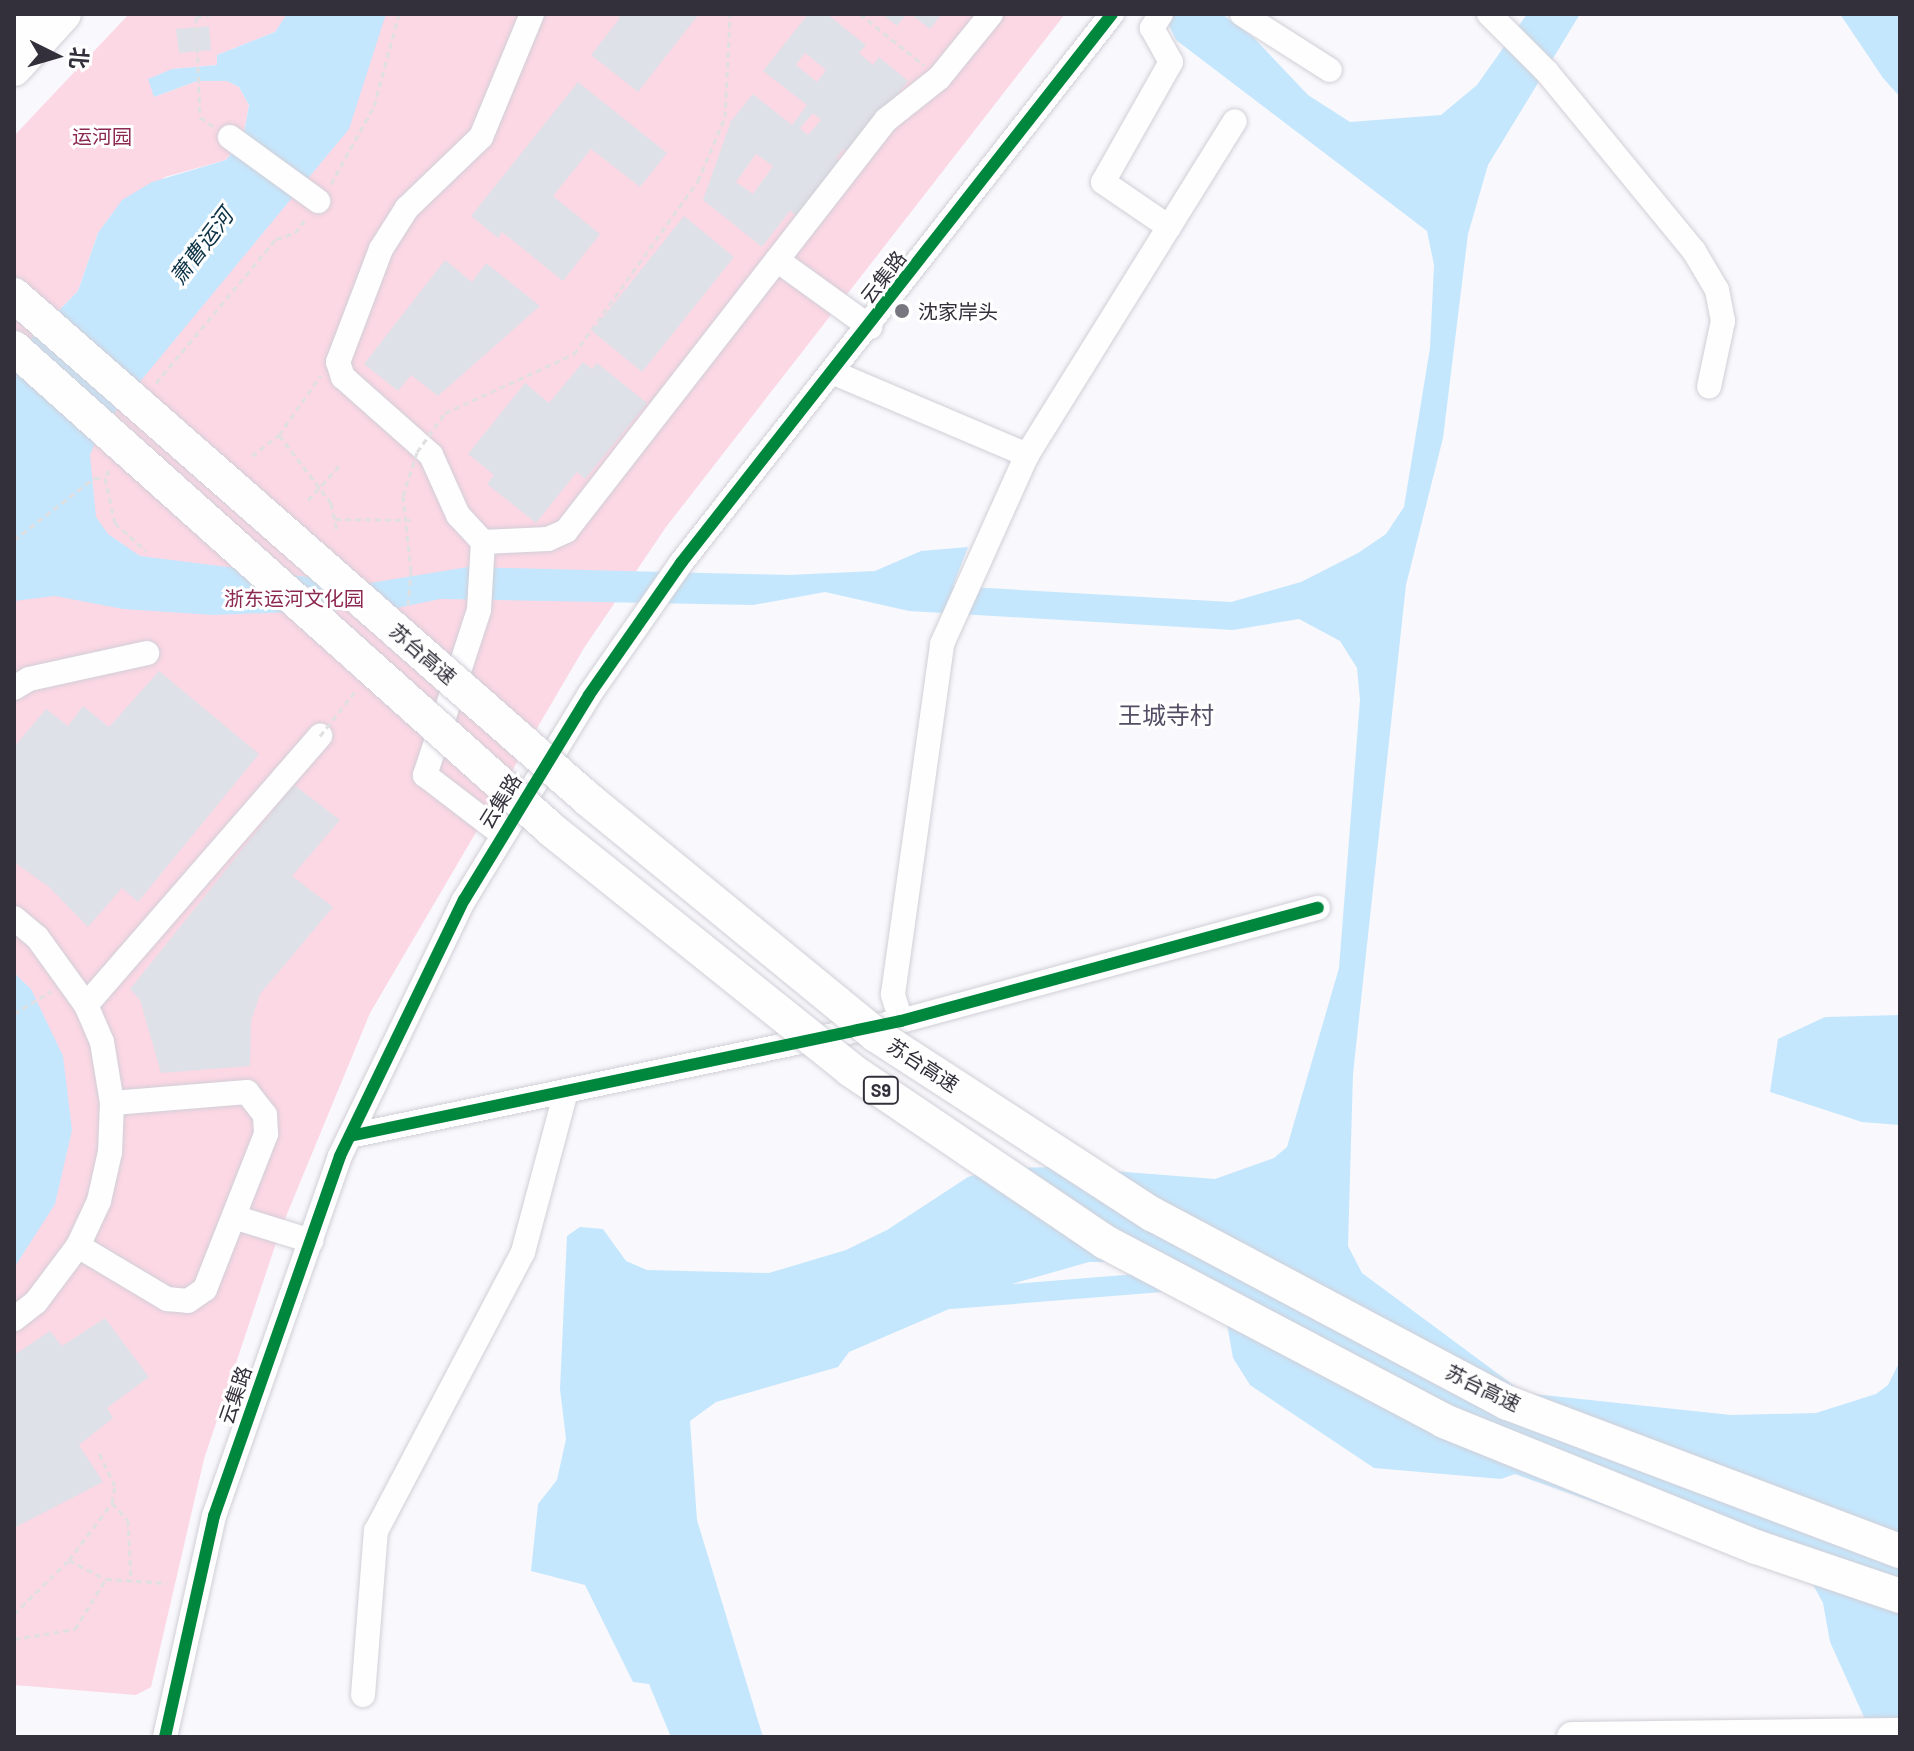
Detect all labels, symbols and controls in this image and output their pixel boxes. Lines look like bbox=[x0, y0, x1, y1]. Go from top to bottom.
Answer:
north arrow bbox=[16, 16, 96, 96]
text: 北 bbox=[66, 46, 94, 70]
park label: 运河园 bbox=[72, 124, 132, 148]
water label: 萧曹运河 bbox=[164, 203, 238, 289]
street label: 云集路 bbox=[855, 246, 911, 308]
place label: 沈家岸头 bbox=[918, 299, 998, 323]
marker: 沈家岸头 bbox=[893, 302, 911, 320]
park label: 浙东运河文化园 bbox=[224, 586, 364, 610]
street label: 苏台高速 bbox=[385, 619, 461, 689]
district label: 王城寺村 bbox=[1118, 701, 1214, 729]
street label: 云集路 bbox=[474, 769, 526, 833]
street label: 苏台高速 bbox=[883, 1033, 963, 1097]
road number: S9 bbox=[861, 1076, 901, 1104]
street label: 苏台高速 bbox=[1442, 1360, 1524, 1416]
street label: 云集路 bbox=[214, 1363, 256, 1427]

